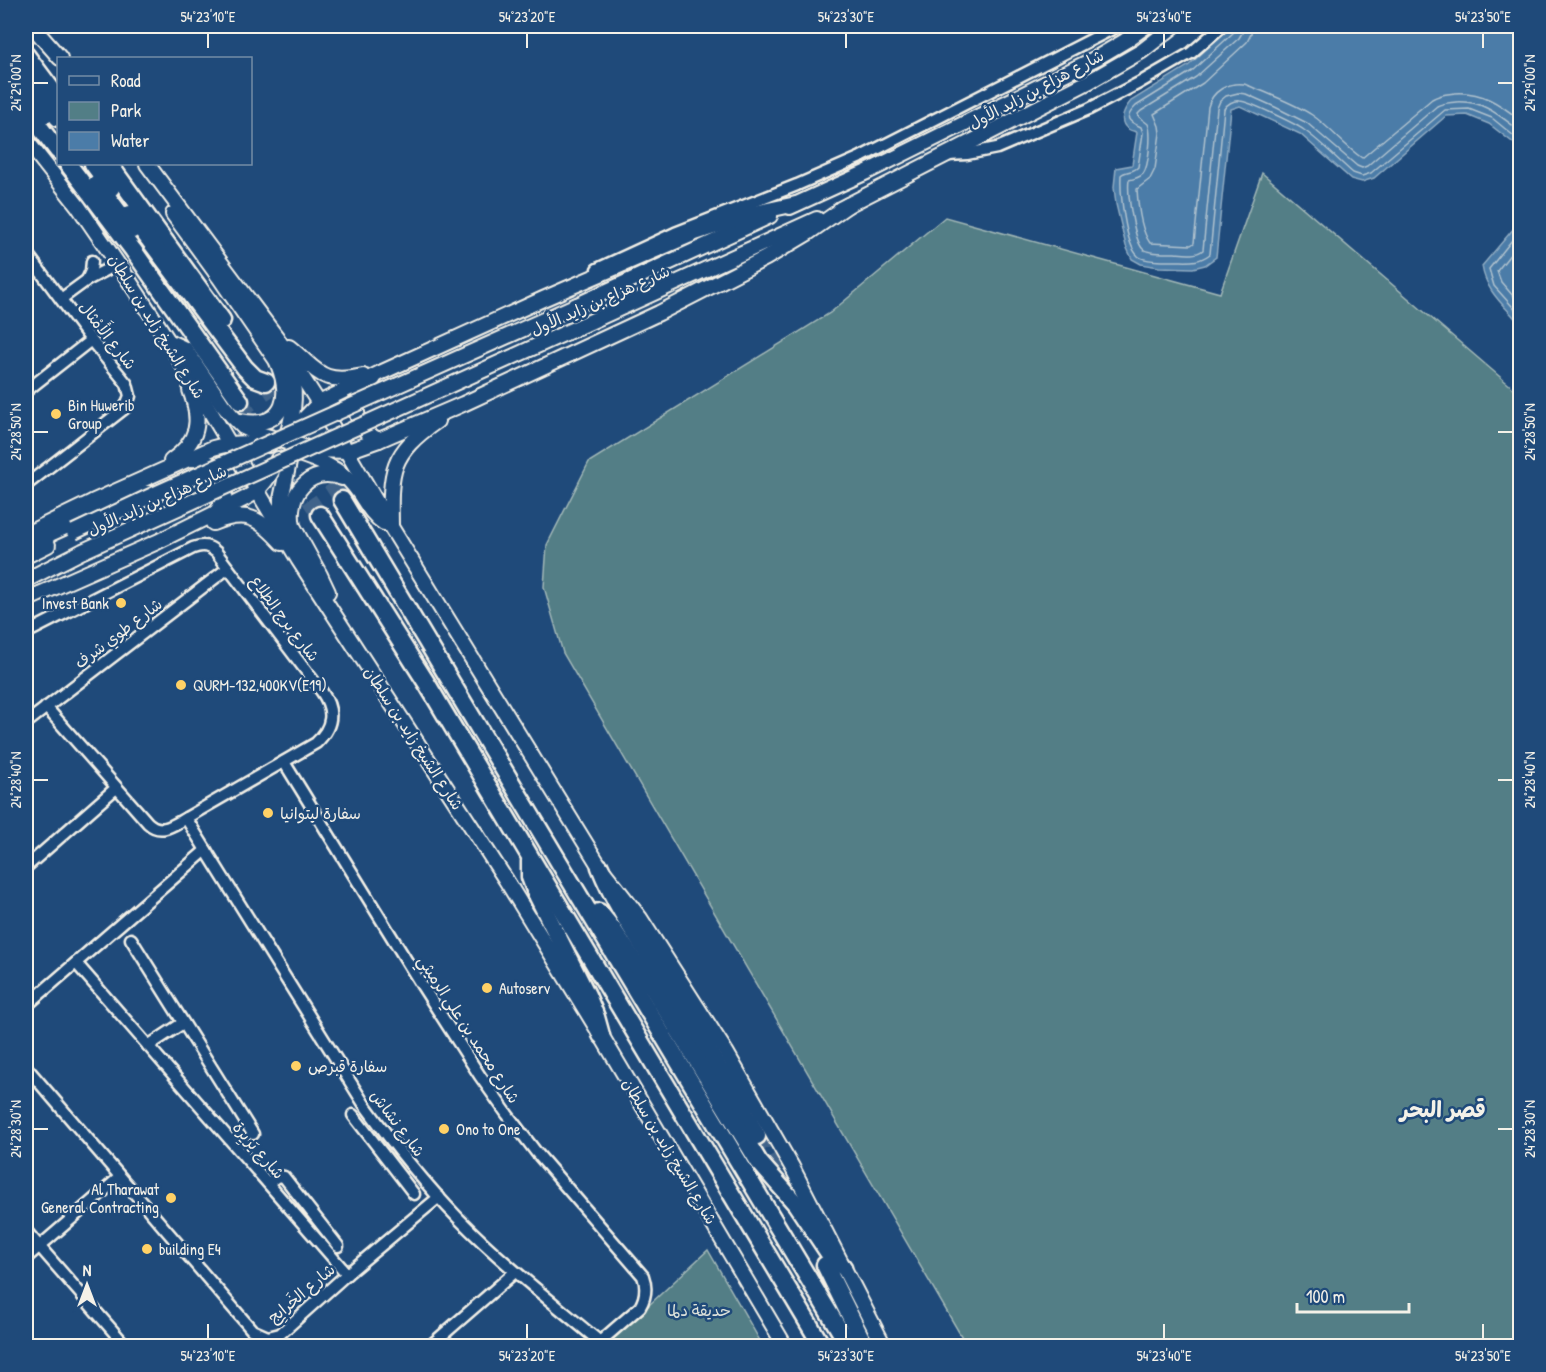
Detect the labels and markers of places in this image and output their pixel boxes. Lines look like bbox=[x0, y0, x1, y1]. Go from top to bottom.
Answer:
place label: Bin Huwerib Group bbox=[68, 394, 135, 434]
marker: Bin Huwerib Group bbox=[49, 407, 63, 421]
place label: Invest Bank bbox=[42, 592, 109, 614]
marker: Invest Bank bbox=[114, 596, 128, 610]
place label: QURM-132,400KV(E19) bbox=[193, 674, 327, 696]
marker: QURM-132,400KV(E19) bbox=[174, 678, 188, 692]
place label: سفارة ليتوانيا bbox=[280, 802, 361, 824]
marker: سفارة ليتوانيا bbox=[261, 806, 275, 820]
place label: Autoserv bbox=[499, 977, 551, 999]
marker: Autoserv bbox=[480, 981, 494, 995]
place label: سفارة قبرص bbox=[308, 1055, 387, 1077]
marker: سفارة قبرص bbox=[289, 1059, 303, 1073]
place label: Ono to One bbox=[456, 1118, 521, 1140]
marker: Ono to One bbox=[437, 1122, 451, 1136]
place label: Al Tharawat General Contracting bbox=[41, 1178, 159, 1218]
marker: Al Tharawat General Contracting bbox=[164, 1191, 178, 1205]
place label: building E4 bbox=[159, 1238, 221, 1260]
marker: building E4 bbox=[140, 1242, 154, 1256]

